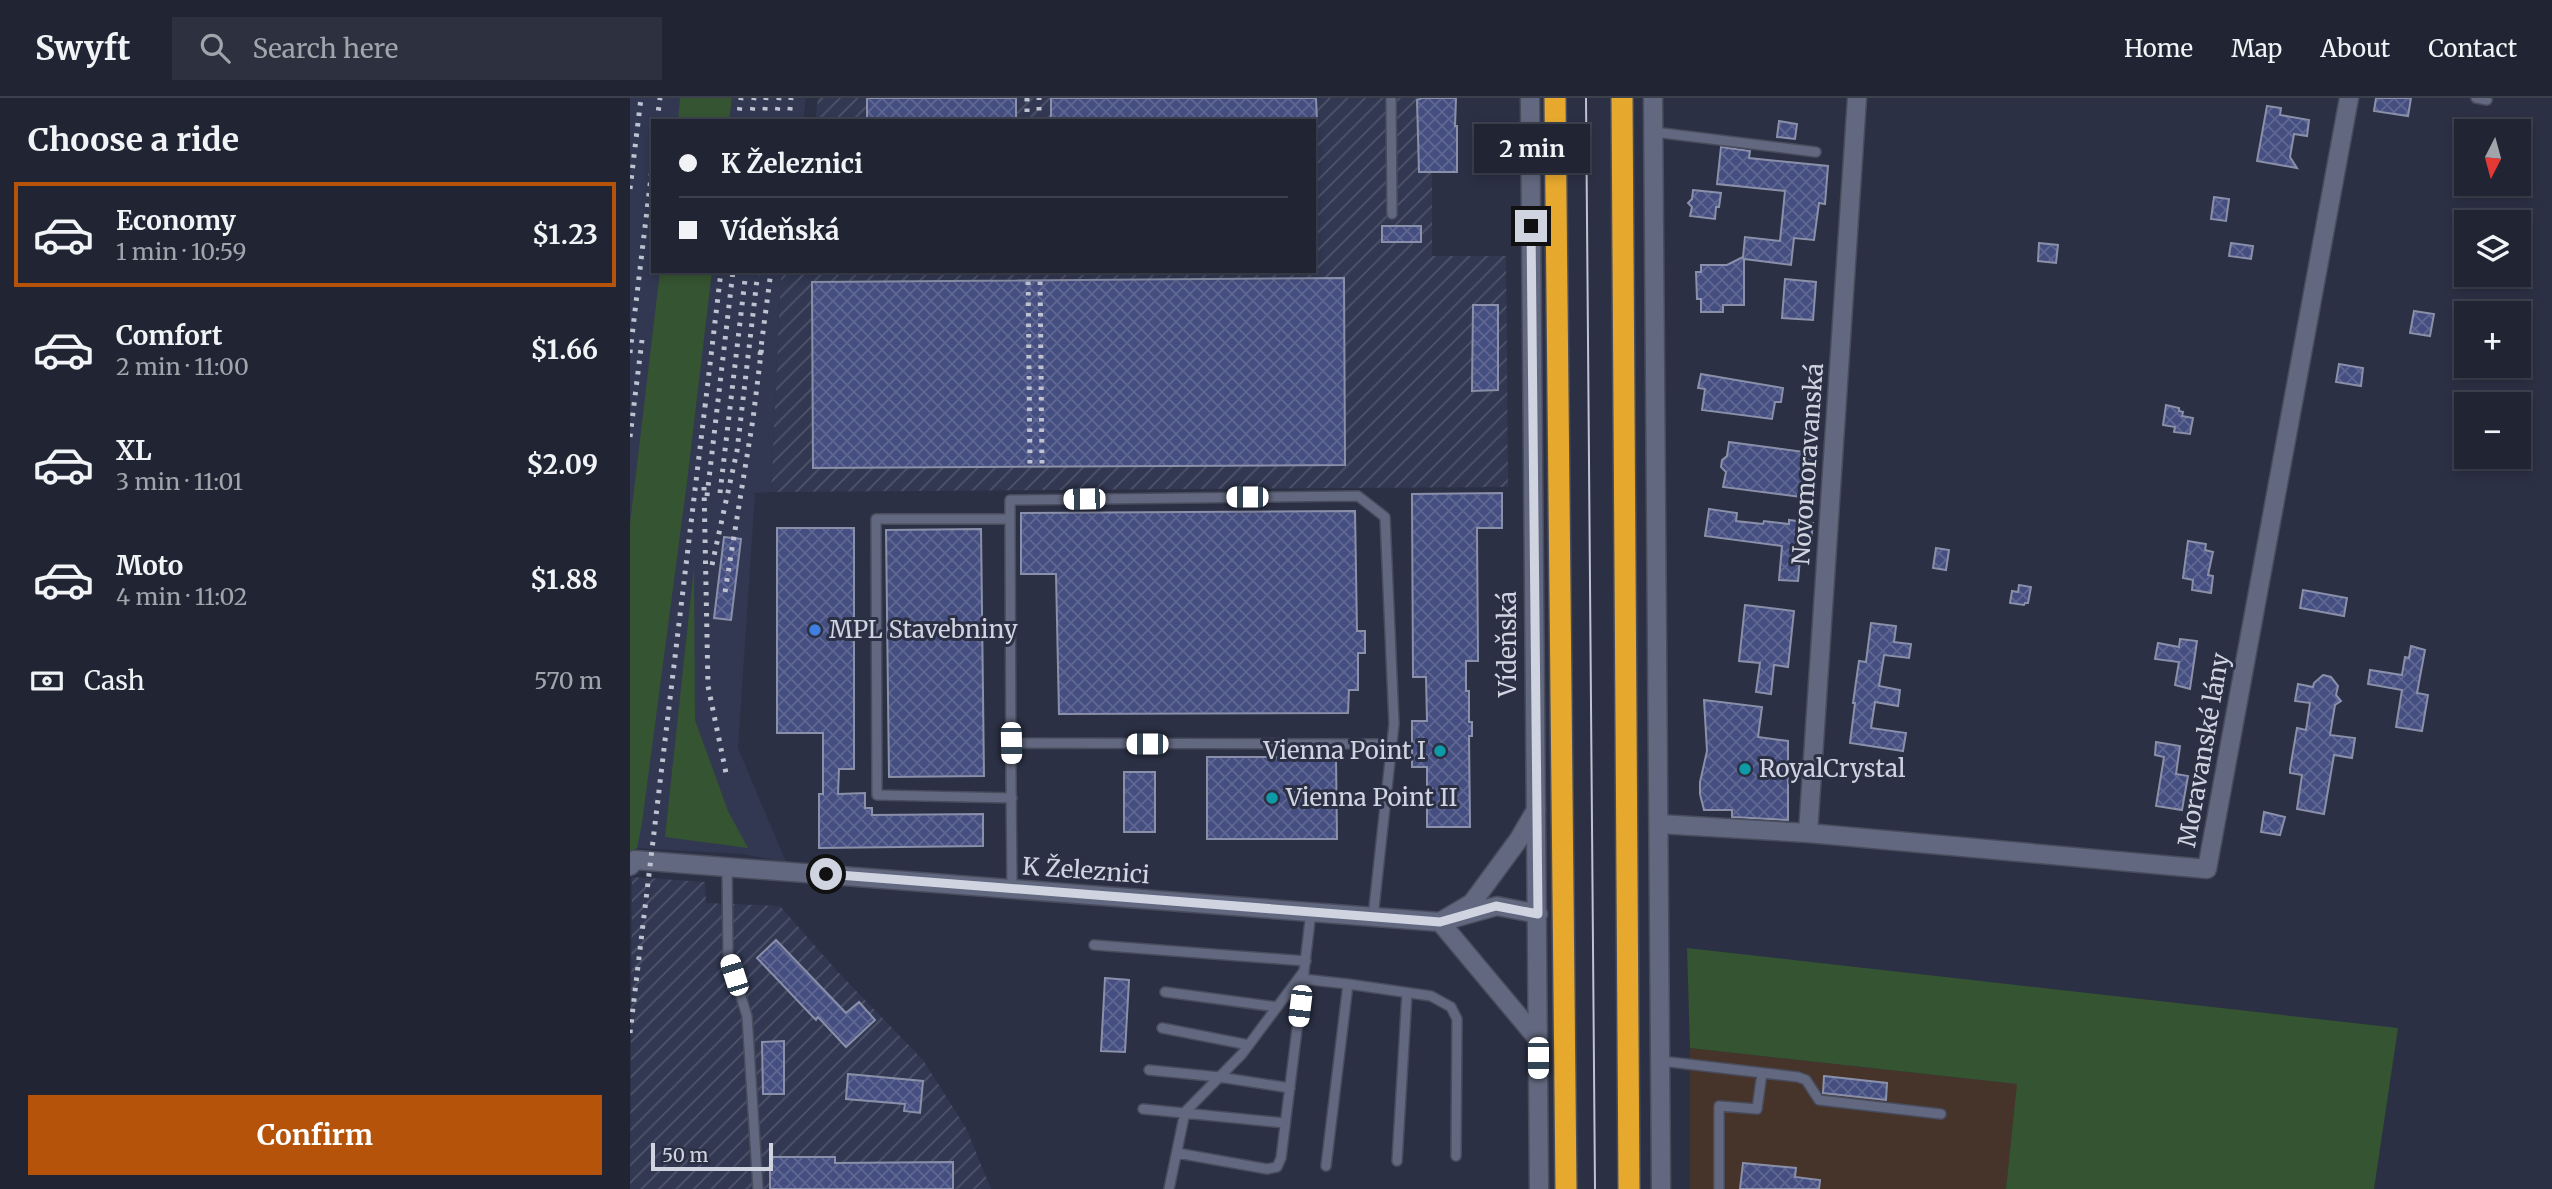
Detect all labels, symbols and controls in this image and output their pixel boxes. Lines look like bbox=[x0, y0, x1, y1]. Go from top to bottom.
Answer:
search box bbox=[172, 17, 662, 80]
text: Swyft bbox=[35, 28, 130, 69]
icon: search bbox=[196, 29, 234, 67]
text: Search here bbox=[252, 32, 398, 65]
text: Home bbox=[2124, 33, 2193, 64]
text: Map bbox=[2231, 33, 2282, 64]
text: About bbox=[2320, 33, 2390, 64]
text: Contact bbox=[2428, 33, 2517, 64]
north arrow bbox=[2454, 119, 2530, 196]
map controls bbox=[2454, 119, 2531, 469]
text: Choose a ride bbox=[28, 120, 239, 160]
callout: 2 min bbox=[1473, 124, 1589, 174]
text: 2 min bbox=[1499, 134, 1565, 163]
text: K Železnici bbox=[721, 147, 863, 180]
icon: car bbox=[32, 203, 95, 266]
text: Economy bbox=[116, 204, 236, 237]
route end bbox=[1515, 210, 1547, 242]
button: layers bbox=[2454, 210, 2531, 287]
text: Vídeňská bbox=[721, 214, 840, 247]
text: $1.23 bbox=[532, 218, 598, 251]
text: 1 min · 10:59 bbox=[116, 237, 246, 266]
button: + bbox=[2454, 301, 2531, 378]
icon: car bbox=[32, 318, 95, 381]
text: Comfort bbox=[116, 319, 222, 352]
text: $1.66 bbox=[531, 333, 598, 366]
text: 2 min · 11:00 bbox=[116, 352, 249, 381]
street label: Novomoravanská bbox=[1785, 362, 1830, 566]
button: − bbox=[2454, 392, 2531, 469]
icon: car bbox=[32, 433, 95, 496]
text: XL bbox=[116, 434, 152, 467]
text: $2.09 bbox=[526, 448, 598, 481]
text: 3 min · 11:01 bbox=[116, 467, 243, 496]
car bbox=[1227, 487, 1269, 508]
car bbox=[1063, 488, 1106, 510]
icon: car bbox=[32, 548, 95, 611]
text: Moto bbox=[116, 549, 183, 582]
text: $1.88 bbox=[530, 563, 598, 596]
text: 4 min · 11:02 bbox=[116, 582, 247, 611]
street label: Vídeňská bbox=[1492, 591, 1523, 698]
place label: MPL Stavebniny bbox=[829, 614, 1018, 645]
marker: MPL Stavebniny bbox=[807, 622, 823, 638]
street label: Moravanské lány bbox=[2171, 650, 2236, 849]
icon: cash bbox=[28, 662, 66, 700]
text: Cash bbox=[84, 664, 145, 697]
text: 570 m bbox=[534, 666, 602, 695]
car bbox=[1001, 722, 1022, 764]
car bbox=[1127, 734, 1169, 755]
place label: Vienna Point I bbox=[1262, 735, 1426, 766]
marker: Vienna Point I bbox=[1432, 743, 1448, 759]
place label: RoyalCrystal bbox=[1759, 753, 1906, 784]
marker: RoyalCrystal bbox=[1737, 761, 1753, 777]
place label: Vienna Point II bbox=[1285, 782, 1458, 813]
marker: Vienna Point II bbox=[1264, 790, 1280, 806]
street label: K Železnici bbox=[1021, 850, 1151, 890]
route start bbox=[810, 858, 842, 890]
car bbox=[718, 952, 751, 998]
car bbox=[1288, 984, 1313, 1028]
car bbox=[1528, 1037, 1549, 1079]
button: Confirm bbox=[28, 1095, 602, 1175]
scale bar bbox=[651, 1140, 774, 1172]
text: 50 m bbox=[662, 1143, 708, 1167]

